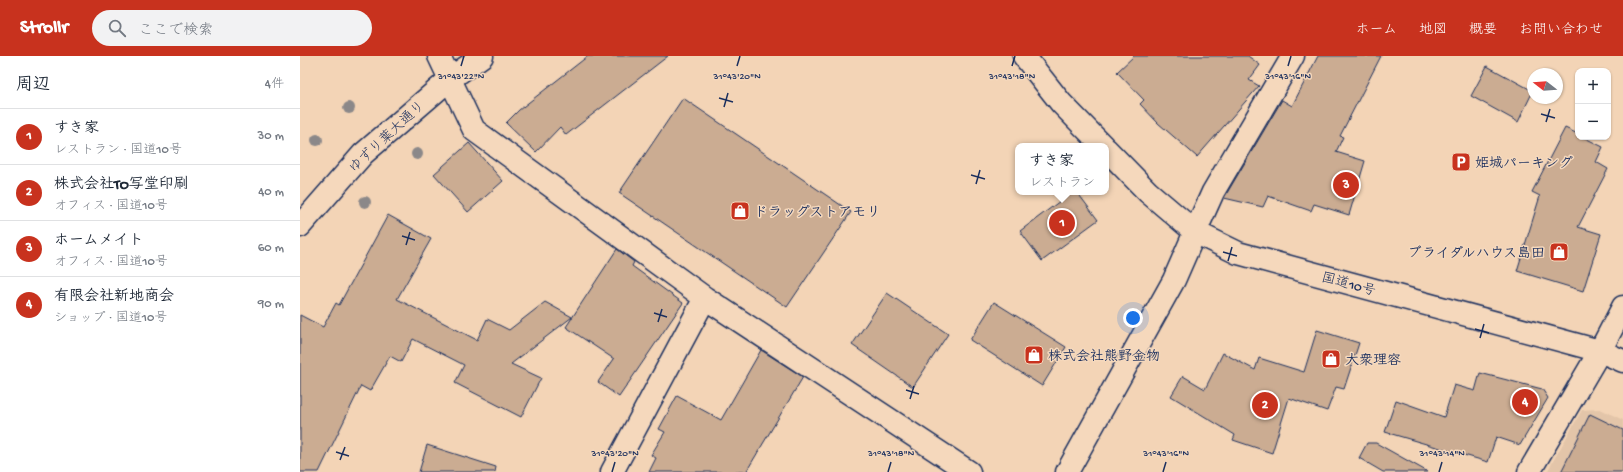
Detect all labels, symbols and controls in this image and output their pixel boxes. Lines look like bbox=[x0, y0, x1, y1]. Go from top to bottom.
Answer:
search box bbox=[92, 10, 372, 46]
text: Strollr bbox=[20, 17, 68, 40]
icon: search bbox=[106, 17, 128, 39]
text: ここで検索 bbox=[138, 22, 213, 40]
text: ホーム bbox=[1356, 22, 1397, 39]
text: 地図 bbox=[1419, 22, 1447, 39]
text: 概要 bbox=[1469, 22, 1497, 39]
text: お問い合わせ bbox=[1519, 22, 1603, 39]
north arrow bbox=[1527, 68, 1563, 104]
map controls bbox=[1575, 68, 1611, 140]
button: + bbox=[1575, 68, 1611, 104]
text: 31°43'22"N bbox=[437, 71, 485, 83]
text: 31°43'20"N bbox=[712, 71, 761, 83]
text: 31°43'18"N bbox=[988, 71, 1036, 83]
text: 31°43'16"N bbox=[1264, 71, 1311, 83]
text: 周辺 bbox=[16, 76, 50, 96]
text: 4件 bbox=[265, 77, 284, 92]
street label: ゆずり葉大通り bbox=[346, 98, 429, 177]
button: − bbox=[1575, 104, 1611, 140]
text: すき家 bbox=[54, 120, 99, 138]
text: 1 bbox=[26, 129, 32, 144]
text: 30 m bbox=[258, 129, 284, 144]
text: レストラン · 国道10号 bbox=[54, 143, 182, 158]
popup bbox=[1015, 143, 1109, 195]
parking icon: 姫城パーキング bbox=[1450, 151, 1472, 173]
text: すき家 bbox=[1029, 153, 1074, 171]
place label: 姫城パーキング bbox=[1475, 156, 1573, 173]
pin: 3 bbox=[1333, 170, 1359, 200]
text: 株式会社TO写堂印刷 bbox=[54, 176, 189, 194]
text: レストラン bbox=[1029, 176, 1095, 191]
text: 2 bbox=[26, 185, 32, 200]
text: 40 m bbox=[258, 185, 284, 200]
text: オフィス · 国道10号 bbox=[54, 199, 168, 214]
shop icon: ドラッグストアモリ bbox=[729, 200, 751, 222]
place label: ドラッグストアモリ bbox=[754, 205, 880, 222]
pin: 1 bbox=[1049, 208, 1075, 238]
text: ホームメイト bbox=[54, 232, 143, 250]
text: 3 bbox=[26, 241, 32, 256]
text: 60 m bbox=[258, 241, 284, 256]
shop icon: ブライダルハウス島田 bbox=[1548, 241, 1570, 263]
place label: ブライダルハウス島田 bbox=[1408, 245, 1545, 263]
text: オフィス · 国道10号 bbox=[54, 255, 168, 270]
street label: 国道10号 bbox=[1319, 270, 1377, 301]
text: 有限会社新地商会 bbox=[54, 288, 174, 306]
text: 4 bbox=[26, 297, 32, 312]
text: 90 m bbox=[258, 297, 284, 312]
your location bbox=[1123, 308, 1143, 328]
text: ショップ · 国道10号 bbox=[54, 311, 167, 326]
shop icon: 株式会社熊野金物 bbox=[1023, 344, 1045, 366]
place label: 株式会社熊野金物 bbox=[1048, 348, 1160, 366]
shop icon: 大衆理容 bbox=[1320, 348, 1342, 370]
place label: 大衆理容 bbox=[1345, 352, 1401, 370]
pin: 4 bbox=[1512, 387, 1538, 417]
pin: 2 bbox=[1252, 390, 1278, 420]
text: 31°43'20"N bbox=[590, 448, 639, 460]
text: 31°43'18"N bbox=[867, 448, 915, 460]
text: 31°43'16"N bbox=[1142, 448, 1189, 460]
text: 31°43'14"N bbox=[1418, 448, 1465, 460]

